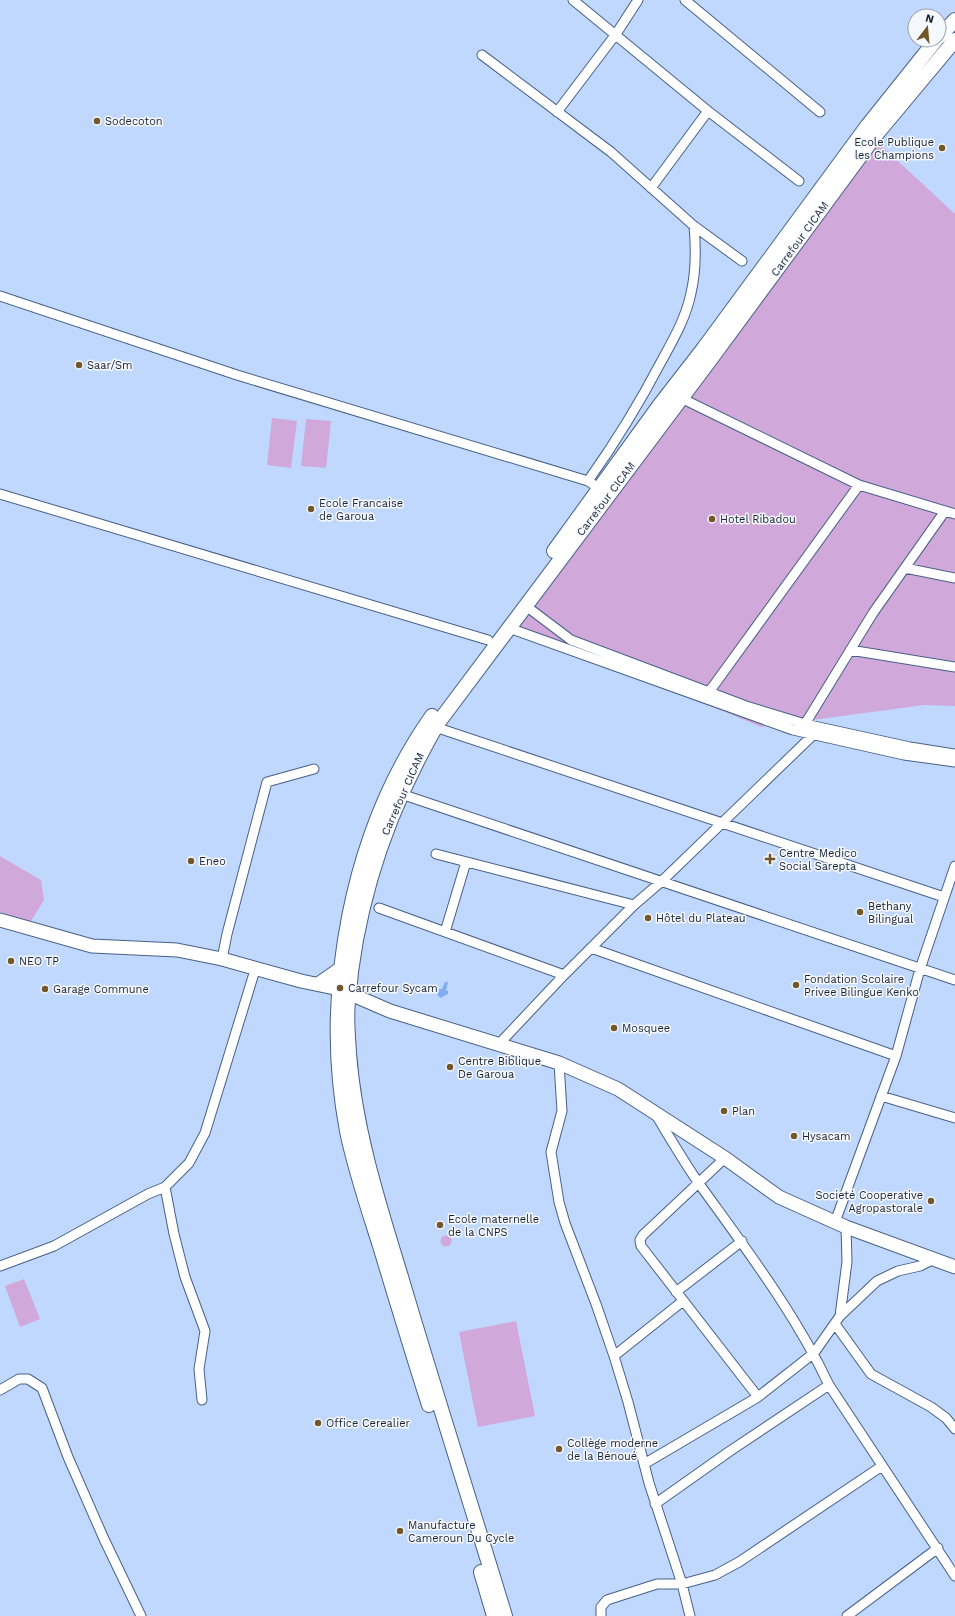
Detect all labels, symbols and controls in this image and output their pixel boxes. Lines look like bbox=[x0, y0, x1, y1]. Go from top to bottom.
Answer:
north arrow bbox=[907, 8, 947, 48]
text: N bbox=[924, 11, 935, 26]
place label: Sodecoton bbox=[105, 115, 163, 128]
marker: Sodecoton bbox=[92, 116, 102, 126]
place label: Ecole Publique les Champions bbox=[854, 136, 934, 162]
marker: Ecole Publique les Champions bbox=[937, 143, 947, 153]
street label: Carrefour CICAM bbox=[768, 199, 832, 279]
place label: Saar/Sm bbox=[87, 359, 133, 372]
marker: Saar/Sm bbox=[74, 360, 84, 370]
street label: Carrefour CICAM bbox=[574, 459, 638, 539]
place label: Ecole Francaise de Garoua bbox=[319, 497, 403, 523]
marker: Ecole Francaise de Garoua bbox=[306, 504, 316, 514]
place label: Hotel Ribadou bbox=[720, 513, 796, 526]
marker: Hotel Ribadou bbox=[707, 514, 717, 524]
street label: Carrefour CICAM bbox=[379, 751, 427, 837]
place label: Centre Medico Social Sarepta bbox=[779, 847, 857, 873]
marker: Centre Medico Social Sarepta bbox=[764, 853, 776, 865]
place label: Eneo bbox=[199, 855, 226, 868]
marker: Eneo bbox=[186, 856, 196, 866]
place label: Bethany Bilingual bbox=[868, 900, 914, 926]
marker: Bethany Bilingual bbox=[855, 907, 865, 917]
place label: Hôtel du Plateau bbox=[656, 912, 746, 925]
marker: Hôtel du Plateau bbox=[643, 913, 653, 923]
place label: NEO TP bbox=[19, 955, 59, 968]
marker: NEO TP bbox=[6, 956, 16, 966]
place label: Fondation Scolaire Privee Bilingue Kenko bbox=[804, 973, 919, 999]
marker: Fondation Scolaire Privee Bilingue Kenko bbox=[791, 980, 801, 990]
place label: Carrefour Sycam bbox=[348, 982, 438, 995]
place label: Garage Commune bbox=[53, 983, 149, 996]
marker: Carrefour Sycam bbox=[335, 983, 345, 993]
marker: Garage Commune bbox=[40, 984, 50, 994]
place label: Mosquee bbox=[622, 1022, 670, 1035]
marker: Mosquee bbox=[609, 1023, 619, 1033]
place label: Centre Biblique De Garoua bbox=[458, 1055, 541, 1081]
marker: Centre Biblique De Garoua bbox=[445, 1062, 455, 1072]
place label: Plan bbox=[732, 1105, 755, 1118]
marker: Plan bbox=[719, 1106, 729, 1116]
place label: Hysacam bbox=[802, 1130, 851, 1143]
marker: Hysacam bbox=[789, 1131, 799, 1141]
place label: Societé Cooperative Agropastorale bbox=[815, 1189, 923, 1215]
marker: Societé Cooperative Agropastorale bbox=[926, 1196, 936, 1206]
place label: Ecole maternelle de la CNPS bbox=[448, 1213, 539, 1239]
marker: Ecole maternelle de la CNPS bbox=[435, 1220, 445, 1230]
place label: Office Cerealier bbox=[326, 1417, 410, 1430]
marker: Office Cerealier bbox=[313, 1418, 323, 1428]
place label: Collège moderne de la Bénoué bbox=[567, 1437, 658, 1463]
marker: Collège moderne de la Bénoué bbox=[554, 1444, 564, 1454]
place label: Manufacture Cameroun Du Cycle bbox=[408, 1519, 514, 1545]
marker: Manufacture Cameroun Du Cycle bbox=[395, 1526, 405, 1536]

